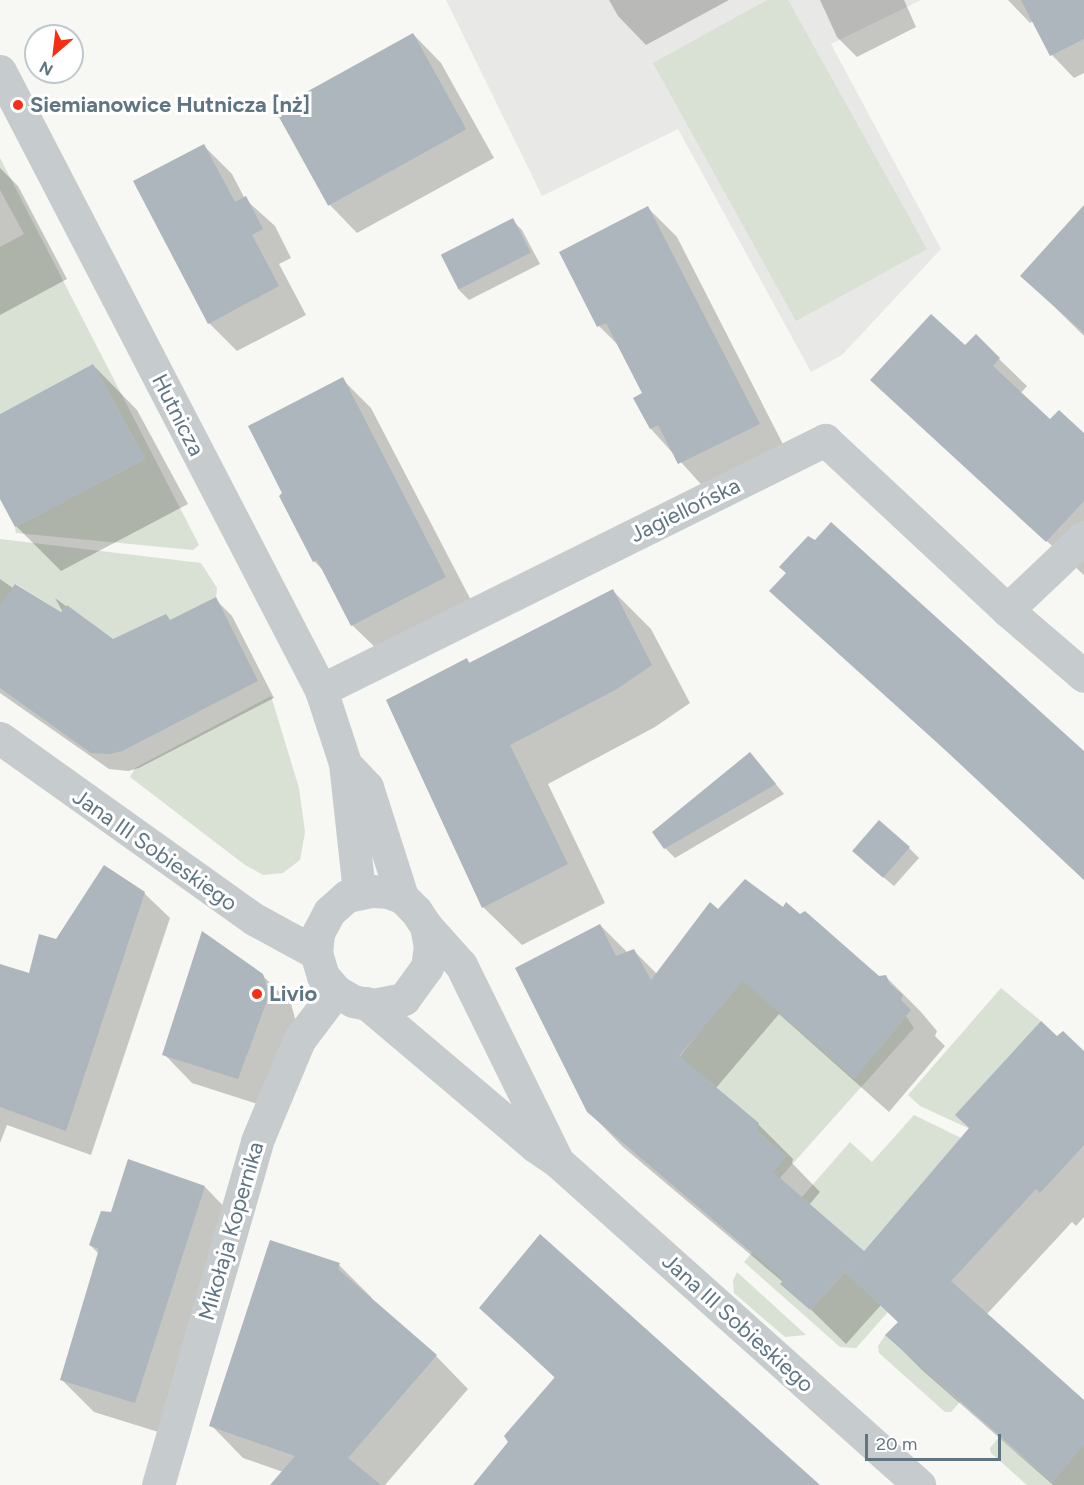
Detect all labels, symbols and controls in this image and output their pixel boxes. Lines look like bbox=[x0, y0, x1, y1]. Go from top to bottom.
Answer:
north arrow bbox=[24, 24, 84, 84]
text: N bbox=[36, 57, 56, 80]
place label: Siemianowice Hutnicza [nż] bbox=[30, 92, 310, 118]
marker: Siemianowice Hutnicza [nż] bbox=[11, 98, 25, 112]
street label: Hutnicza bbox=[146, 370, 210, 460]
street label: Jagiellońska bbox=[626, 472, 744, 548]
street label: Jana III Sobieskiego bbox=[68, 783, 242, 917]
place label: Livio bbox=[269, 981, 317, 1007]
marker: Livio bbox=[250, 987, 264, 1001]
street label: Mikołaja Kopernika bbox=[193, 1139, 269, 1323]
street label: Jana III Sobieskiego bbox=[657, 1248, 819, 1398]
scale bar bbox=[868, 1422, 1004, 1460]
text: 20 m bbox=[876, 1433, 917, 1455]

